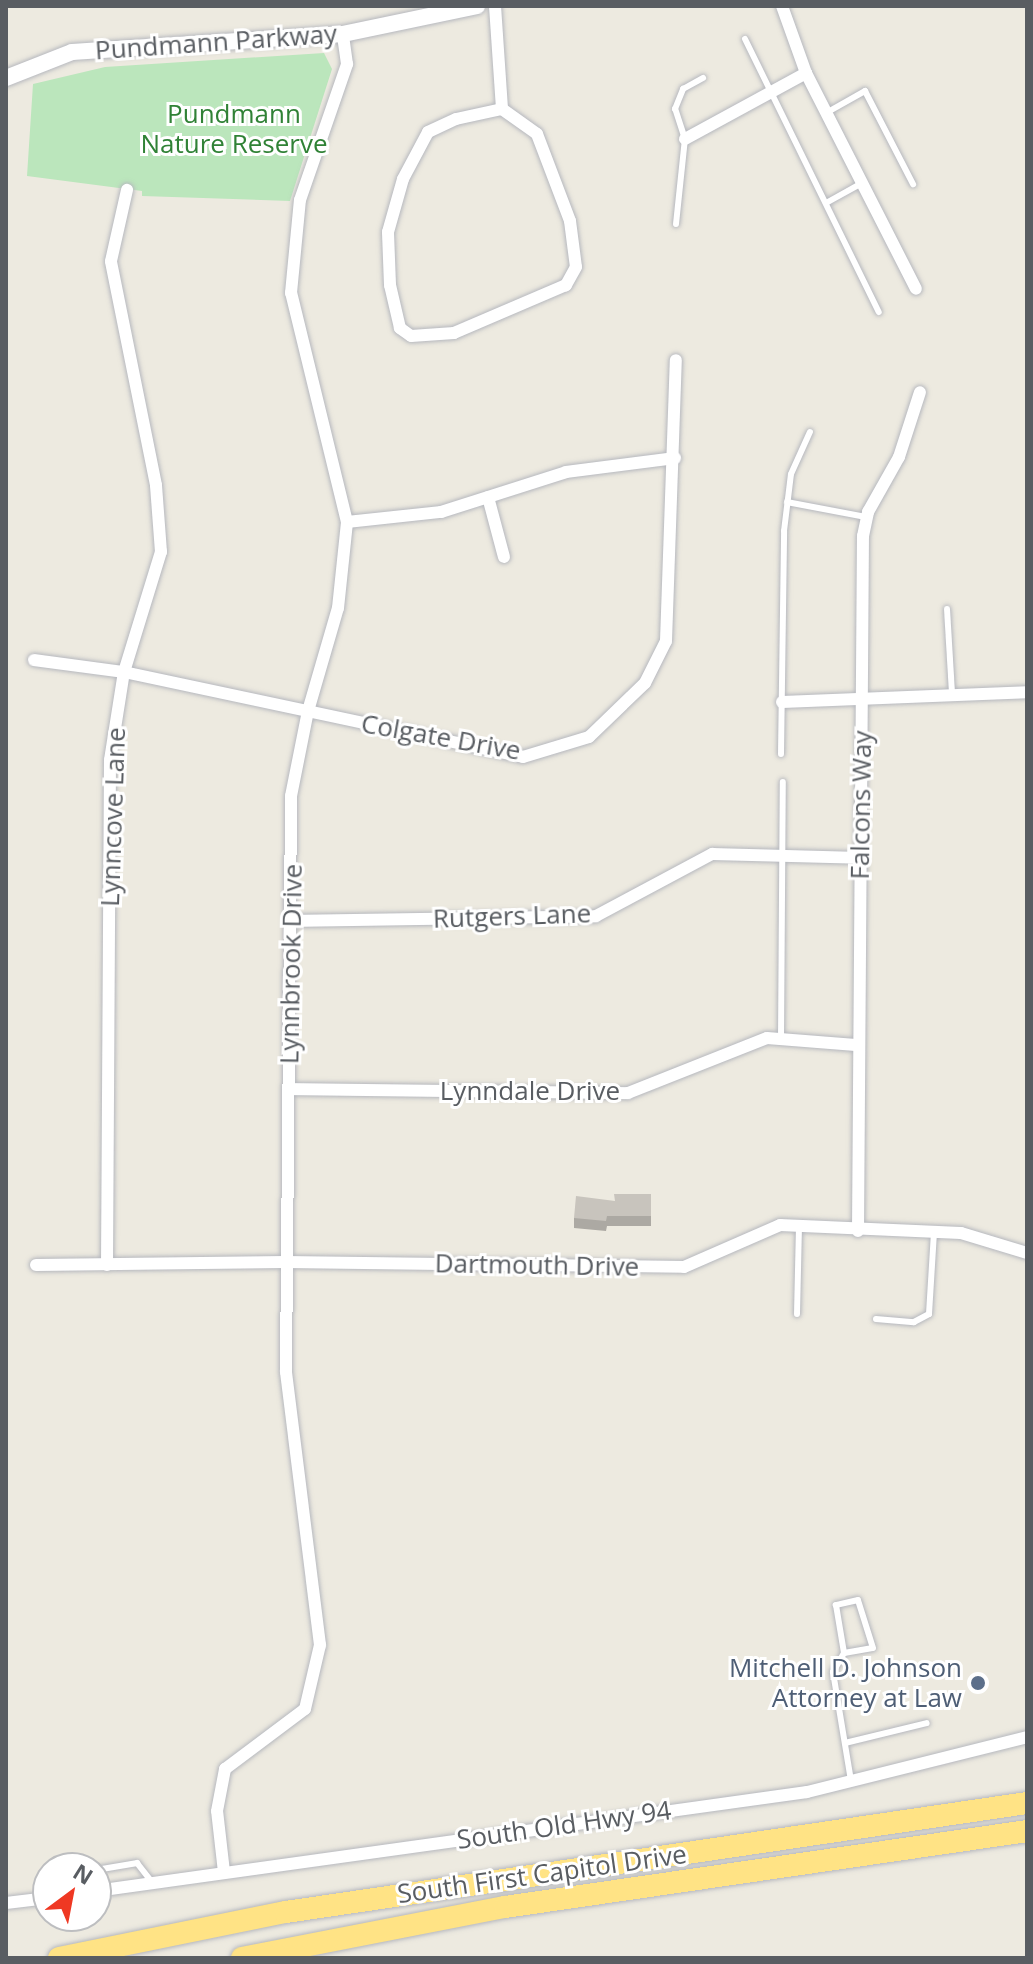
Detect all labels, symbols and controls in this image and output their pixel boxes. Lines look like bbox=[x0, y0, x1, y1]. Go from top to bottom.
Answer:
street label: Pundmann Parkway bbox=[94, 18, 338, 66]
park label: Pundmann Nature Reserve bbox=[140, 98, 328, 160]
street label: Colgate Drive bbox=[359, 708, 523, 766]
street label: Lynncove Lane bbox=[94, 727, 132, 907]
street label: Falcons Way bbox=[844, 730, 878, 880]
street label: Lynnbrook Drive bbox=[274, 864, 308, 1064]
street label: Rutgers Lane bbox=[432, 898, 592, 934]
street label: Lynndale Drive bbox=[440, 1075, 620, 1107]
street label: Dartmouth Drive bbox=[435, 1248, 639, 1282]
place label: Mitchell D. Johnson Attorney at Law bbox=[729, 1652, 962, 1714]
marker: Mitchell D. Johnson Attorney at Law bbox=[969, 1674, 987, 1692]
street label: South Old Hwy 94 bbox=[455, 1795, 673, 1855]
street label: South First Capitol Drive bbox=[395, 1838, 689, 1910]
north arrow bbox=[32, 1852, 112, 1932]
text: N bbox=[68, 1856, 99, 1891]

